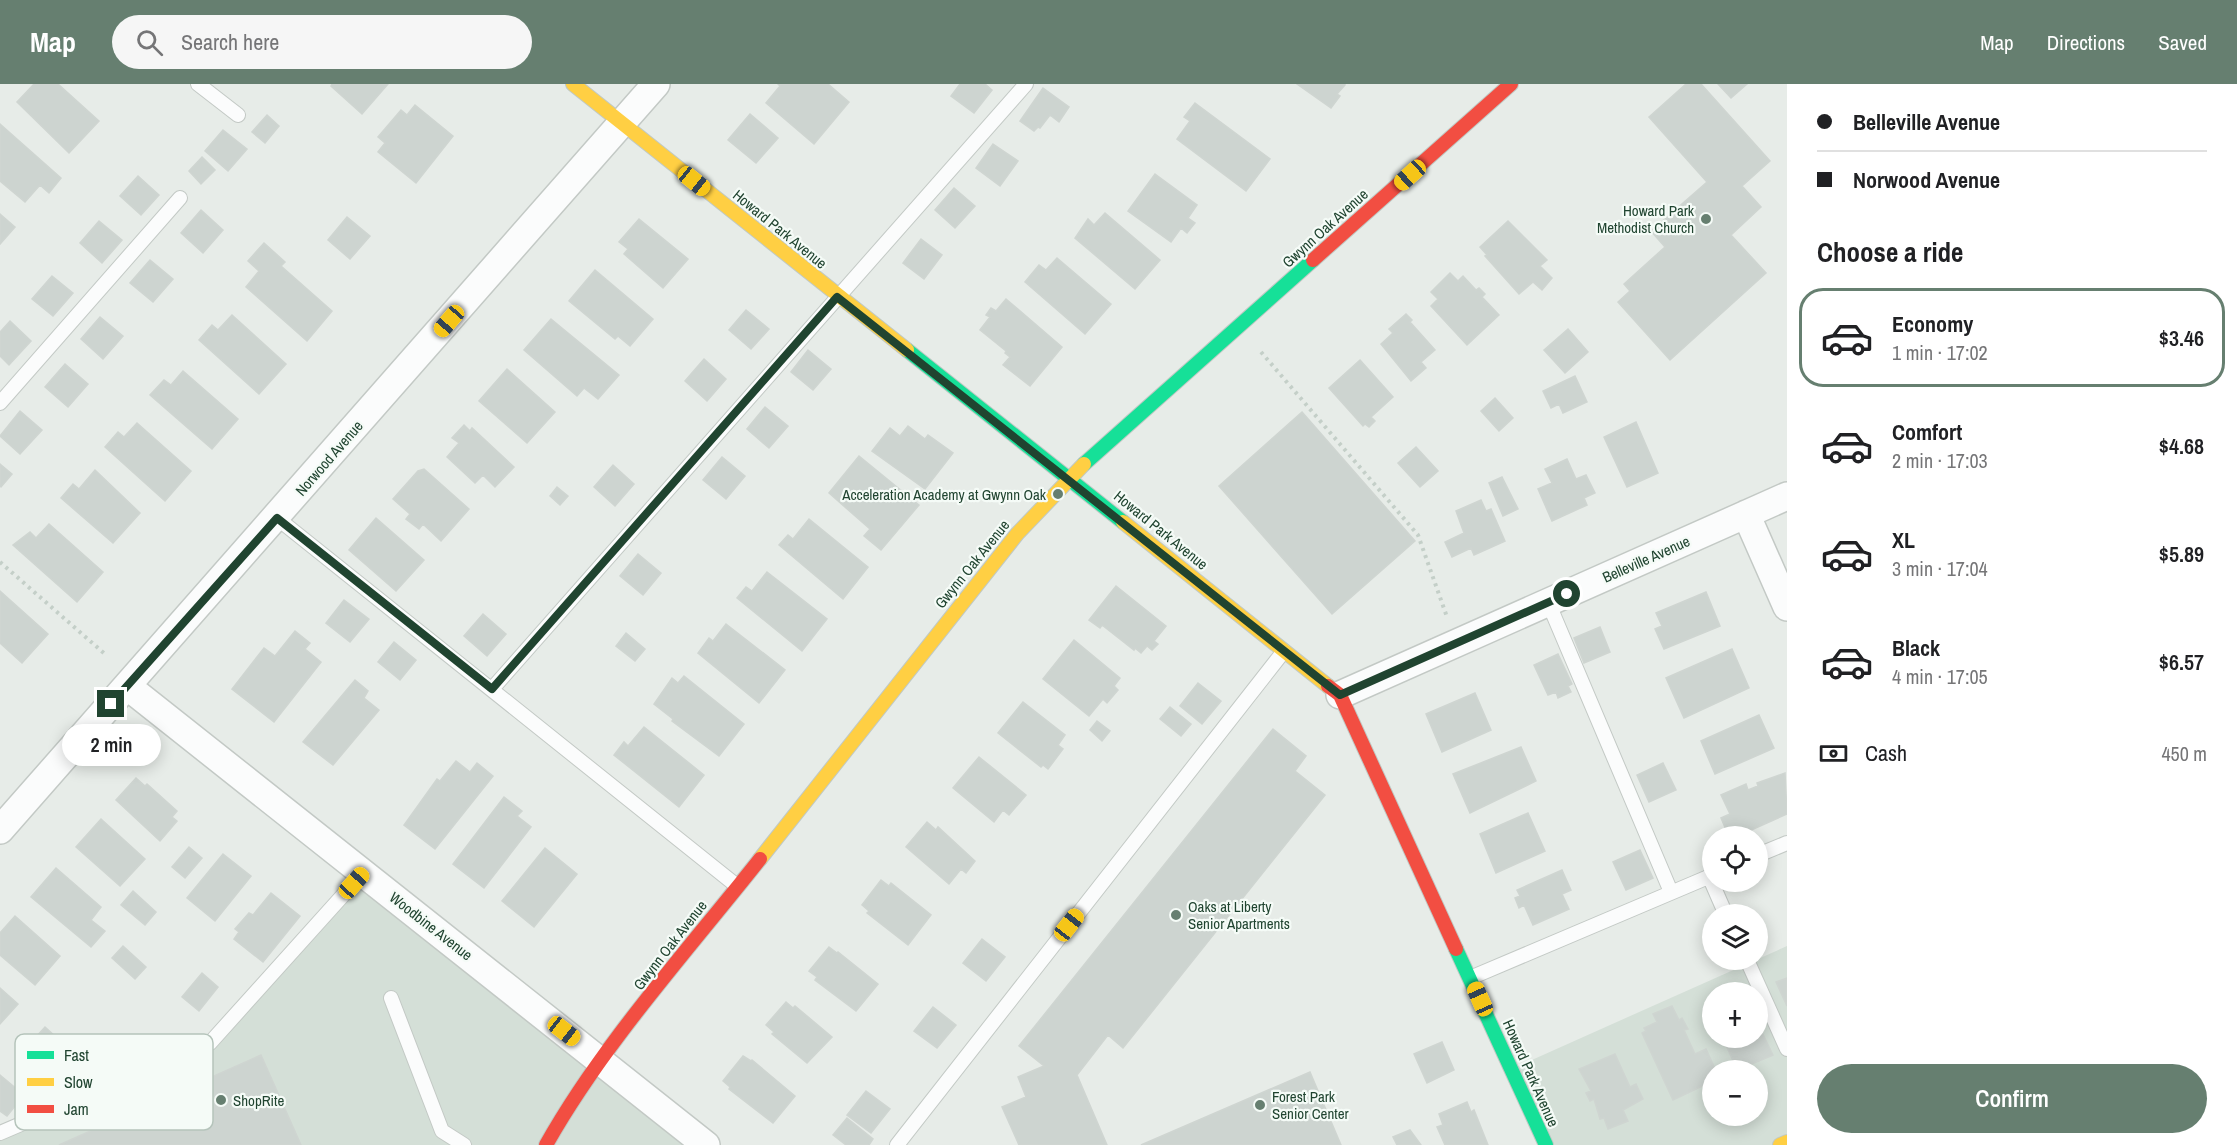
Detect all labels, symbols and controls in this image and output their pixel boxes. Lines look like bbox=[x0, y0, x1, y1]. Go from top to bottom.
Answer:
search box bbox=[112, 15, 532, 69]
text: Map bbox=[30, 23, 76, 61]
icon: search bbox=[133, 26, 166, 59]
text: Search here bbox=[181, 27, 279, 57]
text: Map bbox=[1980, 28, 2014, 57]
text: Directions bbox=[2047, 28, 2125, 57]
text: Saved bbox=[2158, 28, 2207, 57]
text: Belleville Avenue bbox=[1853, 107, 2000, 137]
car bbox=[1391, 156, 1429, 194]
car bbox=[674, 163, 714, 199]
text: Norwood Avenue bbox=[1853, 165, 2000, 195]
street label: Gwynn Oak Avenue bbox=[1278, 184, 1372, 272]
street label: Howard Park Avenue bbox=[729, 185, 832, 274]
place label: Howard Park Methodist Church bbox=[1597, 200, 1695, 238]
marker: Howard Park Methodist Church bbox=[1699, 212, 1713, 226]
text: Choose a ride bbox=[1817, 234, 1963, 270]
car bbox=[430, 302, 468, 340]
text: Economy bbox=[1892, 309, 1973, 339]
icon: car bbox=[1820, 311, 1874, 365]
text: $3.46 bbox=[2159, 323, 2204, 353]
text: 1 min · 17:02 bbox=[1892, 339, 1988, 366]
street label: Norwood Avenue bbox=[290, 416, 368, 500]
text: Comfort bbox=[1892, 417, 1962, 447]
icon: car bbox=[1820, 419, 1874, 473]
text: $4.68 bbox=[2159, 431, 2204, 461]
text: 2 min · 17:03 bbox=[1892, 447, 1988, 474]
place label: Acceleration Academy at Gwynn Oak bbox=[841, 484, 1047, 505]
street label: Howard Park Avenue bbox=[1110, 486, 1213, 575]
marker: Acceleration Academy at Gwynn Oak bbox=[1051, 487, 1065, 501]
street label: Gwynn Oak Avenue bbox=[930, 515, 1014, 613]
text: XL bbox=[1892, 525, 1915, 555]
icon: car bbox=[1820, 527, 1874, 581]
street label: Belleville Avenue bbox=[1599, 530, 1693, 588]
text: $5.89 bbox=[2159, 539, 2204, 569]
text: 3 min · 17:04 bbox=[1892, 555, 1988, 582]
route start bbox=[1553, 580, 1580, 607]
text: Black bbox=[1892, 633, 1940, 663]
icon: car bbox=[1820, 635, 1874, 689]
text: $6.57 bbox=[2159, 647, 2204, 677]
text: 4 min · 17:05 bbox=[1892, 663, 1988, 690]
route end bbox=[97, 690, 124, 717]
callout: 2 min bbox=[62, 725, 160, 767]
text: 2 min bbox=[90, 731, 133, 758]
icon: cash bbox=[1817, 737, 1850, 770]
text: Cash bbox=[1865, 738, 1907, 768]
text: 450 m bbox=[2161, 740, 2207, 767]
map controls bbox=[1702, 826, 1768, 1126]
button: locate bbox=[1702, 826, 1768, 892]
car bbox=[335, 864, 373, 902]
street label: Woodbine Avenue bbox=[385, 887, 477, 965]
street label: Gwynn Oak Avenue bbox=[628, 896, 712, 994]
place label: Oaks at Liberty Senior Apartments bbox=[1188, 896, 1290, 934]
button: layers bbox=[1702, 904, 1768, 970]
car bbox=[1051, 905, 1087, 945]
marker: Oaks at Liberty Senior Apartments bbox=[1169, 908, 1183, 922]
car bbox=[1464, 979, 1496, 1019]
button: + bbox=[1702, 982, 1768, 1048]
car bbox=[544, 1013, 584, 1049]
street label: Howard Park Avenue bbox=[1498, 1016, 1564, 1130]
legend bbox=[15, 1034, 213, 1130]
text: Fast bbox=[64, 1044, 89, 1066]
button: − bbox=[1702, 1060, 1768, 1126]
button: Confirm bbox=[1817, 1064, 2207, 1133]
text: Slow bbox=[64, 1071, 93, 1093]
place label: Forest Park Senior Center bbox=[1272, 1086, 1349, 1124]
place label: ShopRite bbox=[233, 1090, 284, 1111]
marker: ShopRite bbox=[214, 1093, 228, 1107]
text: Jam bbox=[64, 1098, 89, 1120]
marker: Forest Park Senior Center bbox=[1253, 1098, 1267, 1112]

